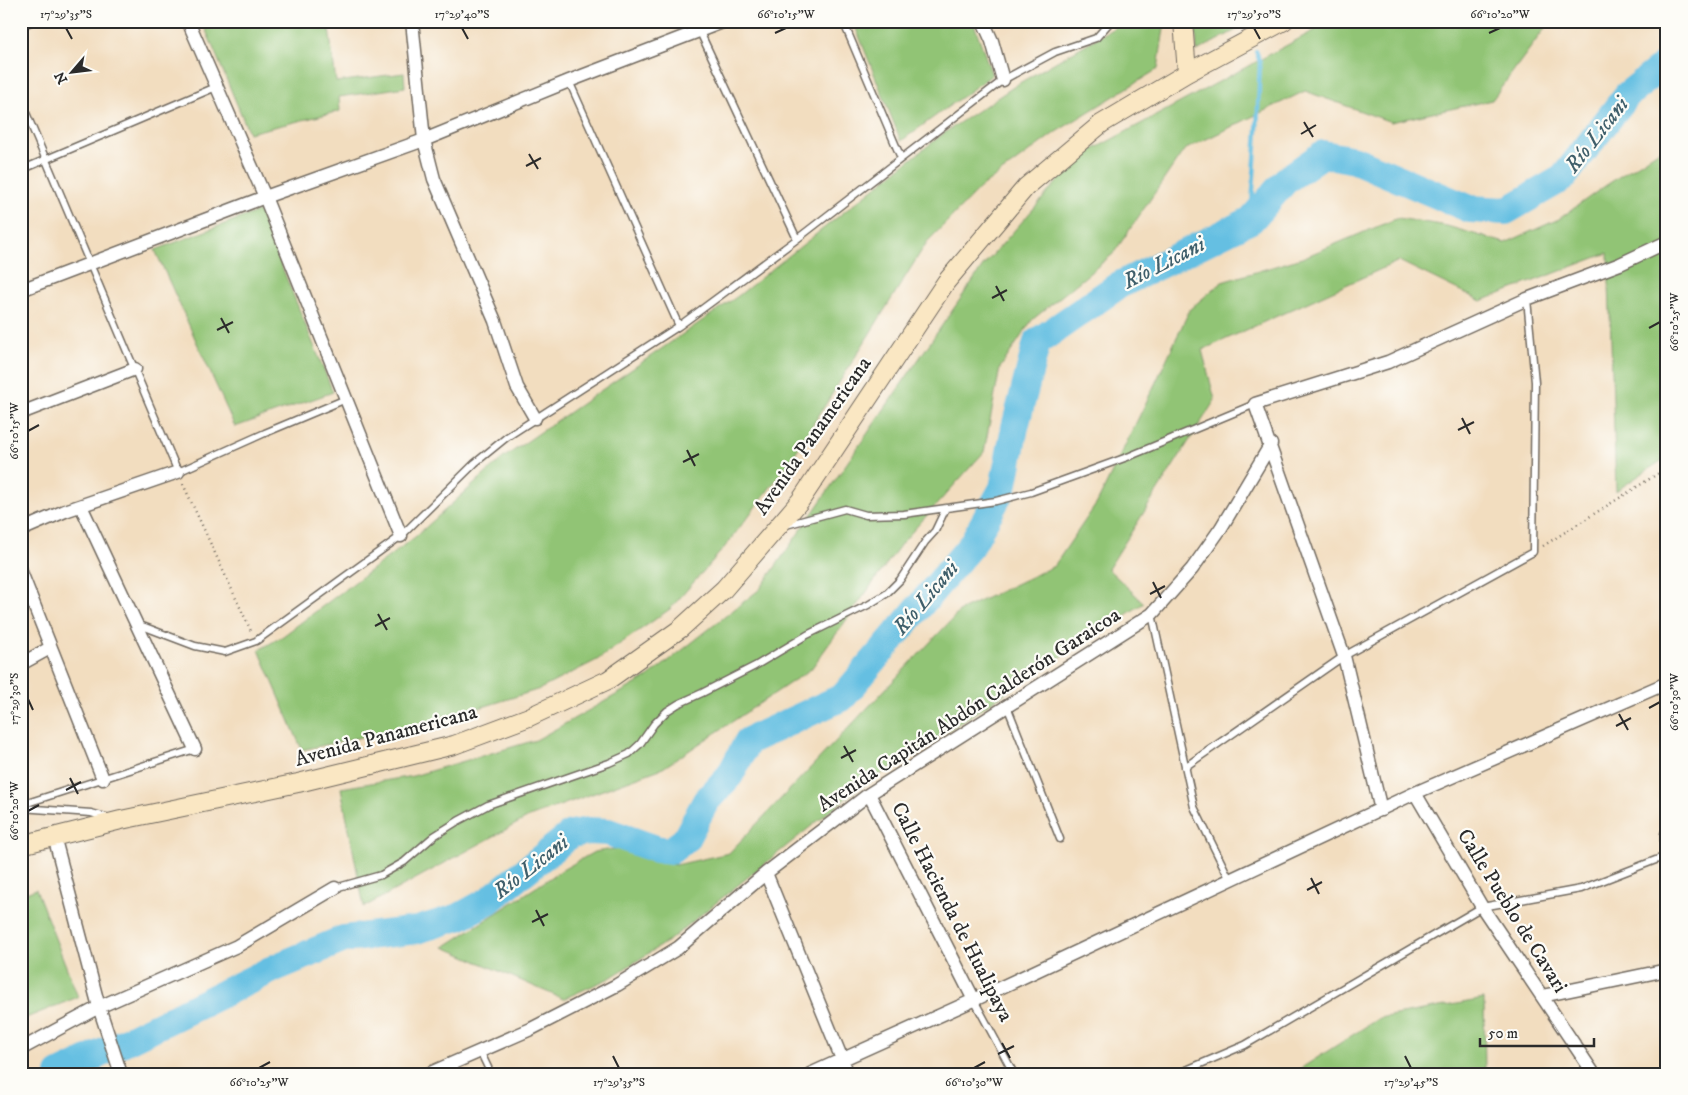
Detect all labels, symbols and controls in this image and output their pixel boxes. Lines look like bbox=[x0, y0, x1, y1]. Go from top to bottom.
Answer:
text: 17°29'35"S bbox=[40, 7, 92, 22]
text: 17°29'40"S bbox=[434, 7, 490, 22]
text: 66°10'15"W bbox=[757, 7, 816, 22]
text: 17°29'50"S bbox=[1227, 7, 1281, 22]
text: 66°10'20"W bbox=[1470, 7, 1531, 22]
north arrow bbox=[48, 48, 98, 98]
text: N bbox=[51, 68, 72, 87]
water label: Río Licani bbox=[1558, 91, 1636, 179]
water label: Río Licani bbox=[1118, 230, 1211, 296]
text: 66°10'25"W bbox=[1667, 292, 1682, 351]
street label: Avenida Panamericana bbox=[749, 352, 877, 520]
text: 66°10'15"W bbox=[7, 401, 22, 460]
water label: Río Licani bbox=[887, 554, 966, 641]
street label: Avenida Capitán Abdón Calderón Garaicoa bbox=[813, 602, 1126, 818]
text: 66°10'30"W bbox=[1667, 672, 1682, 731]
text: 17°29'30"S bbox=[7, 673, 22, 725]
street label: Avenida Panamericana bbox=[292, 699, 480, 773]
text: 66°10'20"W bbox=[7, 780, 22, 841]
street label: Calle Hacienda de Hualipaya bbox=[885, 798, 1019, 1026]
street label: Calle Pueblo de Cavari bbox=[1451, 824, 1573, 998]
water label: Río Licani bbox=[487, 828, 575, 906]
scale bar bbox=[1480, 1015, 1594, 1047]
text: 50 m bbox=[1488, 1024, 1518, 1043]
text: 66°10'25"W bbox=[230, 1075, 289, 1090]
text: 17°29'35"S bbox=[593, 1075, 645, 1090]
text: 66°10'30"W bbox=[945, 1075, 1004, 1090]
text: 17°29'45"S bbox=[1384, 1075, 1438, 1090]

